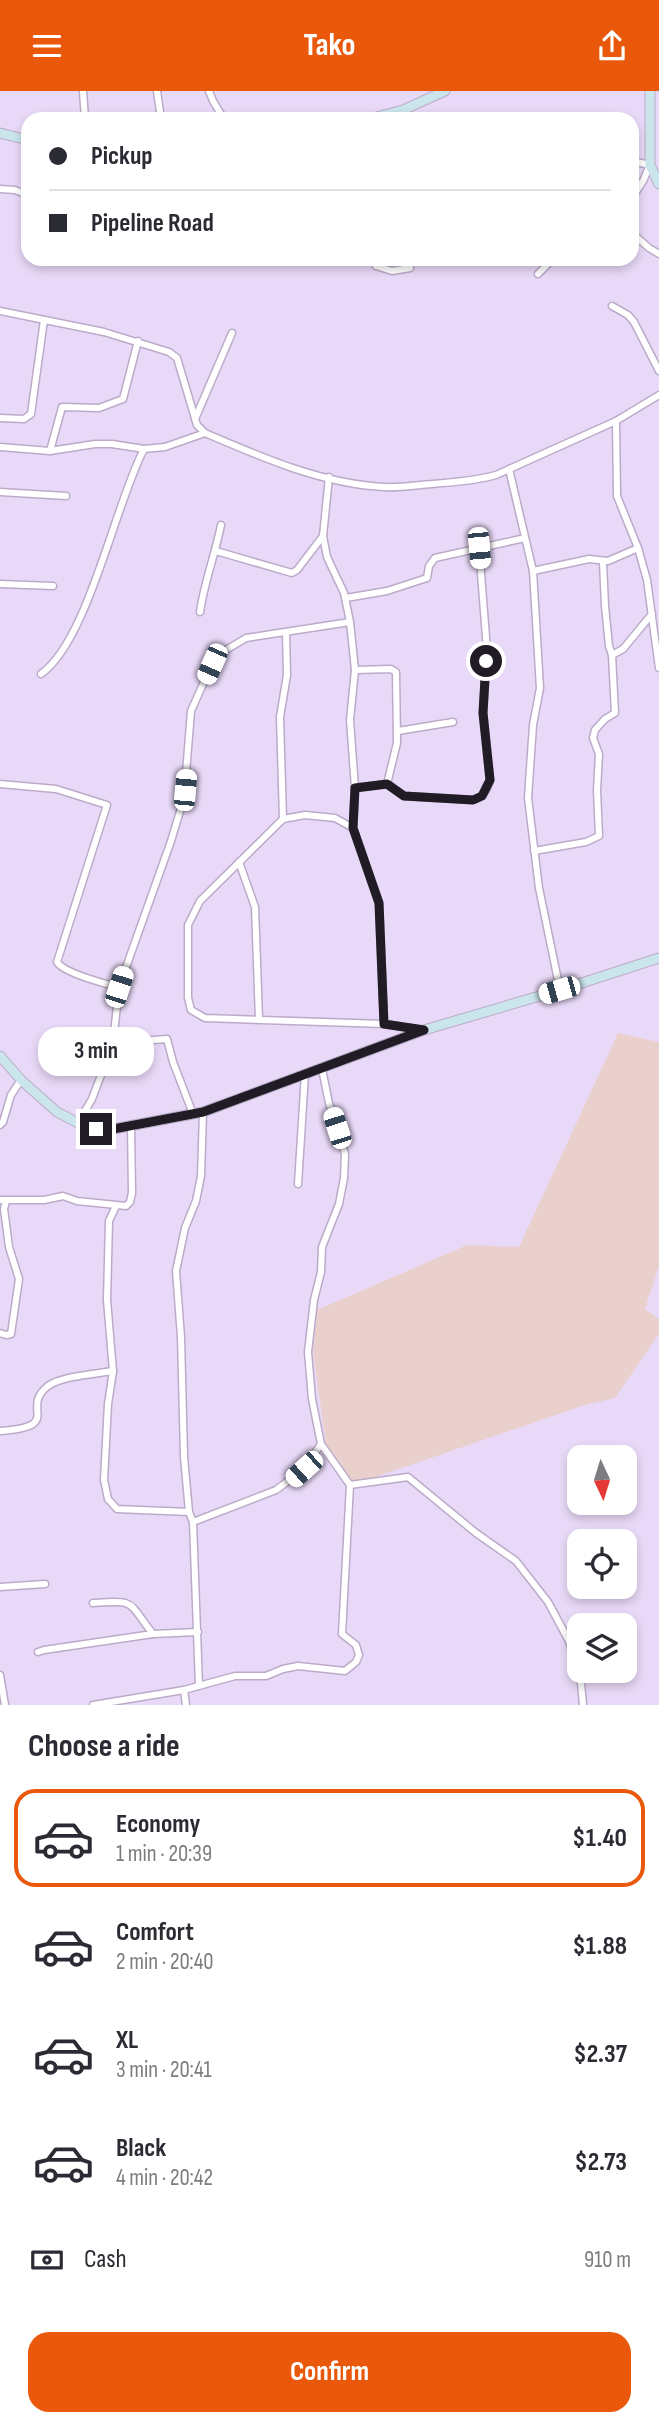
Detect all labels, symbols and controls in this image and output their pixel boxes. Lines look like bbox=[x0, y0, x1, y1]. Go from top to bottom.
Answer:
text: Tako bbox=[304, 26, 355, 65]
icon: menu bbox=[28, 27, 66, 65]
icon: share bbox=[593, 27, 631, 65]
text: Pickup bbox=[91, 141, 153, 172]
text: Pipeline Road bbox=[91, 208, 214, 239]
car bbox=[467, 526, 492, 570]
car bbox=[194, 641, 231, 687]
route start bbox=[470, 645, 502, 677]
car bbox=[173, 768, 198, 812]
car bbox=[103, 964, 136, 1010]
car bbox=[536, 974, 583, 1006]
callout: 3 min bbox=[38, 1027, 154, 1077]
text: 3 min bbox=[74, 1037, 118, 1065]
car bbox=[321, 1105, 354, 1151]
route end bbox=[80, 1113, 112, 1145]
north arrow bbox=[567, 1445, 637, 1515]
map controls bbox=[567, 1445, 637, 1683]
car bbox=[282, 1447, 327, 1491]
button: locate bbox=[567, 1529, 637, 1599]
button: layers bbox=[567, 1613, 637, 1683]
text: Choose a ride bbox=[28, 1727, 180, 1766]
icon: car bbox=[32, 1807, 95, 1870]
text: Economy bbox=[116, 1809, 200, 1840]
text: $1.40 bbox=[572, 1823, 627, 1854]
text: 1 min · 20:39 bbox=[116, 1840, 212, 1868]
icon: car bbox=[32, 1915, 95, 1978]
text: Comfort bbox=[116, 1917, 194, 1948]
text: $1.88 bbox=[572, 1931, 627, 1962]
text: 2 min · 20:40 bbox=[116, 1948, 214, 1976]
icon: car bbox=[32, 2023, 95, 2086]
text: XL bbox=[116, 2025, 138, 2056]
text: $2.37 bbox=[573, 2039, 627, 2070]
text: 3 min · 20:41 bbox=[116, 2056, 212, 2084]
icon: car bbox=[32, 2131, 95, 2194]
text: Black bbox=[116, 2133, 166, 2164]
text: $2.73 bbox=[574, 2147, 627, 2178]
text: 4 min · 20:42 bbox=[116, 2164, 213, 2192]
icon: cash bbox=[28, 2241, 66, 2279]
text: Cash bbox=[84, 2244, 127, 2275]
text: 910 m bbox=[584, 2246, 631, 2274]
button: Confirm bbox=[28, 2332, 631, 2412]

